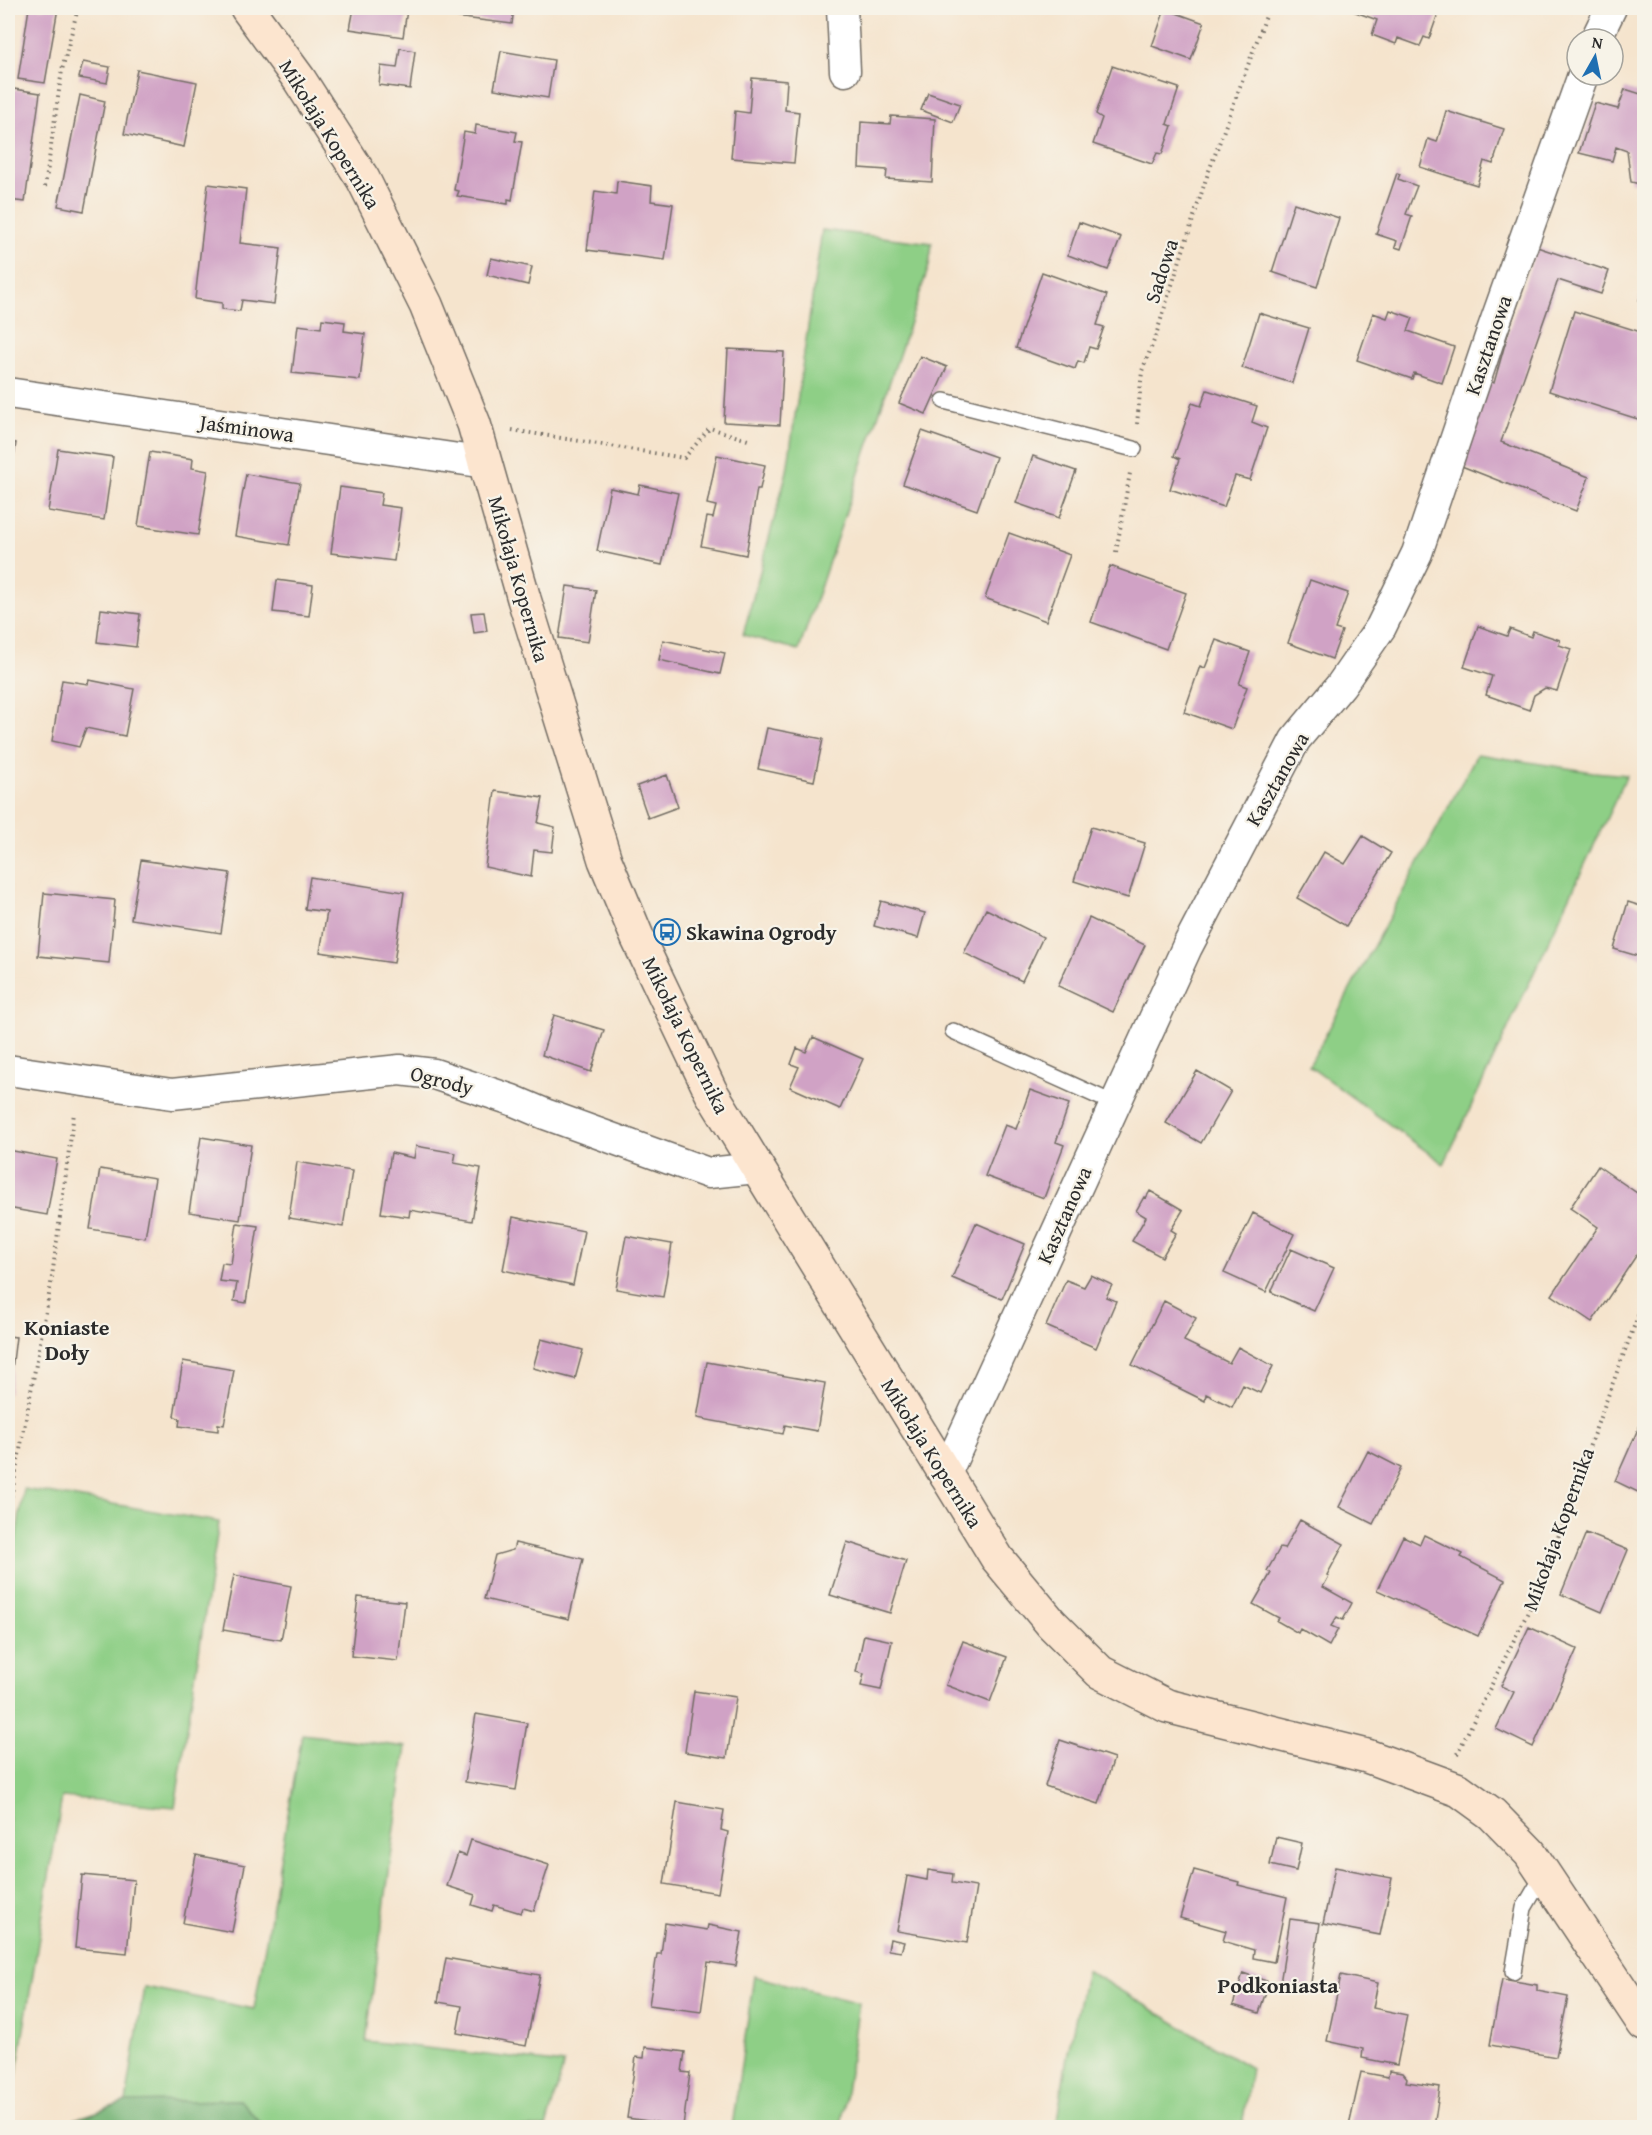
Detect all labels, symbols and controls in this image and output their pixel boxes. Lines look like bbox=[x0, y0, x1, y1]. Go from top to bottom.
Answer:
north arrow bbox=[1565, 27, 1625, 87]
text: N bbox=[1590, 29, 1605, 55]
street label: Mikołaja Kopernika bbox=[271, 53, 389, 215]
street label: Sadowa bbox=[1136, 235, 1186, 307]
street label: Kasztanowa bbox=[1456, 291, 1520, 399]
street label: Jaśminowa bbox=[195, 406, 296, 450]
street label: Mikołaja Kopernika bbox=[480, 492, 558, 666]
street label: Kasztanowa bbox=[1238, 726, 1316, 832]
bus stop icon: Skawina Ogrody bbox=[652, 917, 682, 947]
place label: Skawina Ogrody bbox=[686, 917, 837, 948]
street label: Mikołaja Kopernika bbox=[634, 951, 738, 1119]
street label: Ogrody bbox=[407, 1057, 477, 1103]
street label: Kasztanowa bbox=[1029, 1161, 1099, 1269]
district label: Koniaste Doły bbox=[24, 1311, 110, 1368]
street label: Mikołaja Kopernika bbox=[873, 1372, 991, 1534]
street label: Mikołaja Kopernika bbox=[1514, 1443, 1602, 1615]
district label: Podkoniasta bbox=[1217, 1969, 1339, 2001]

